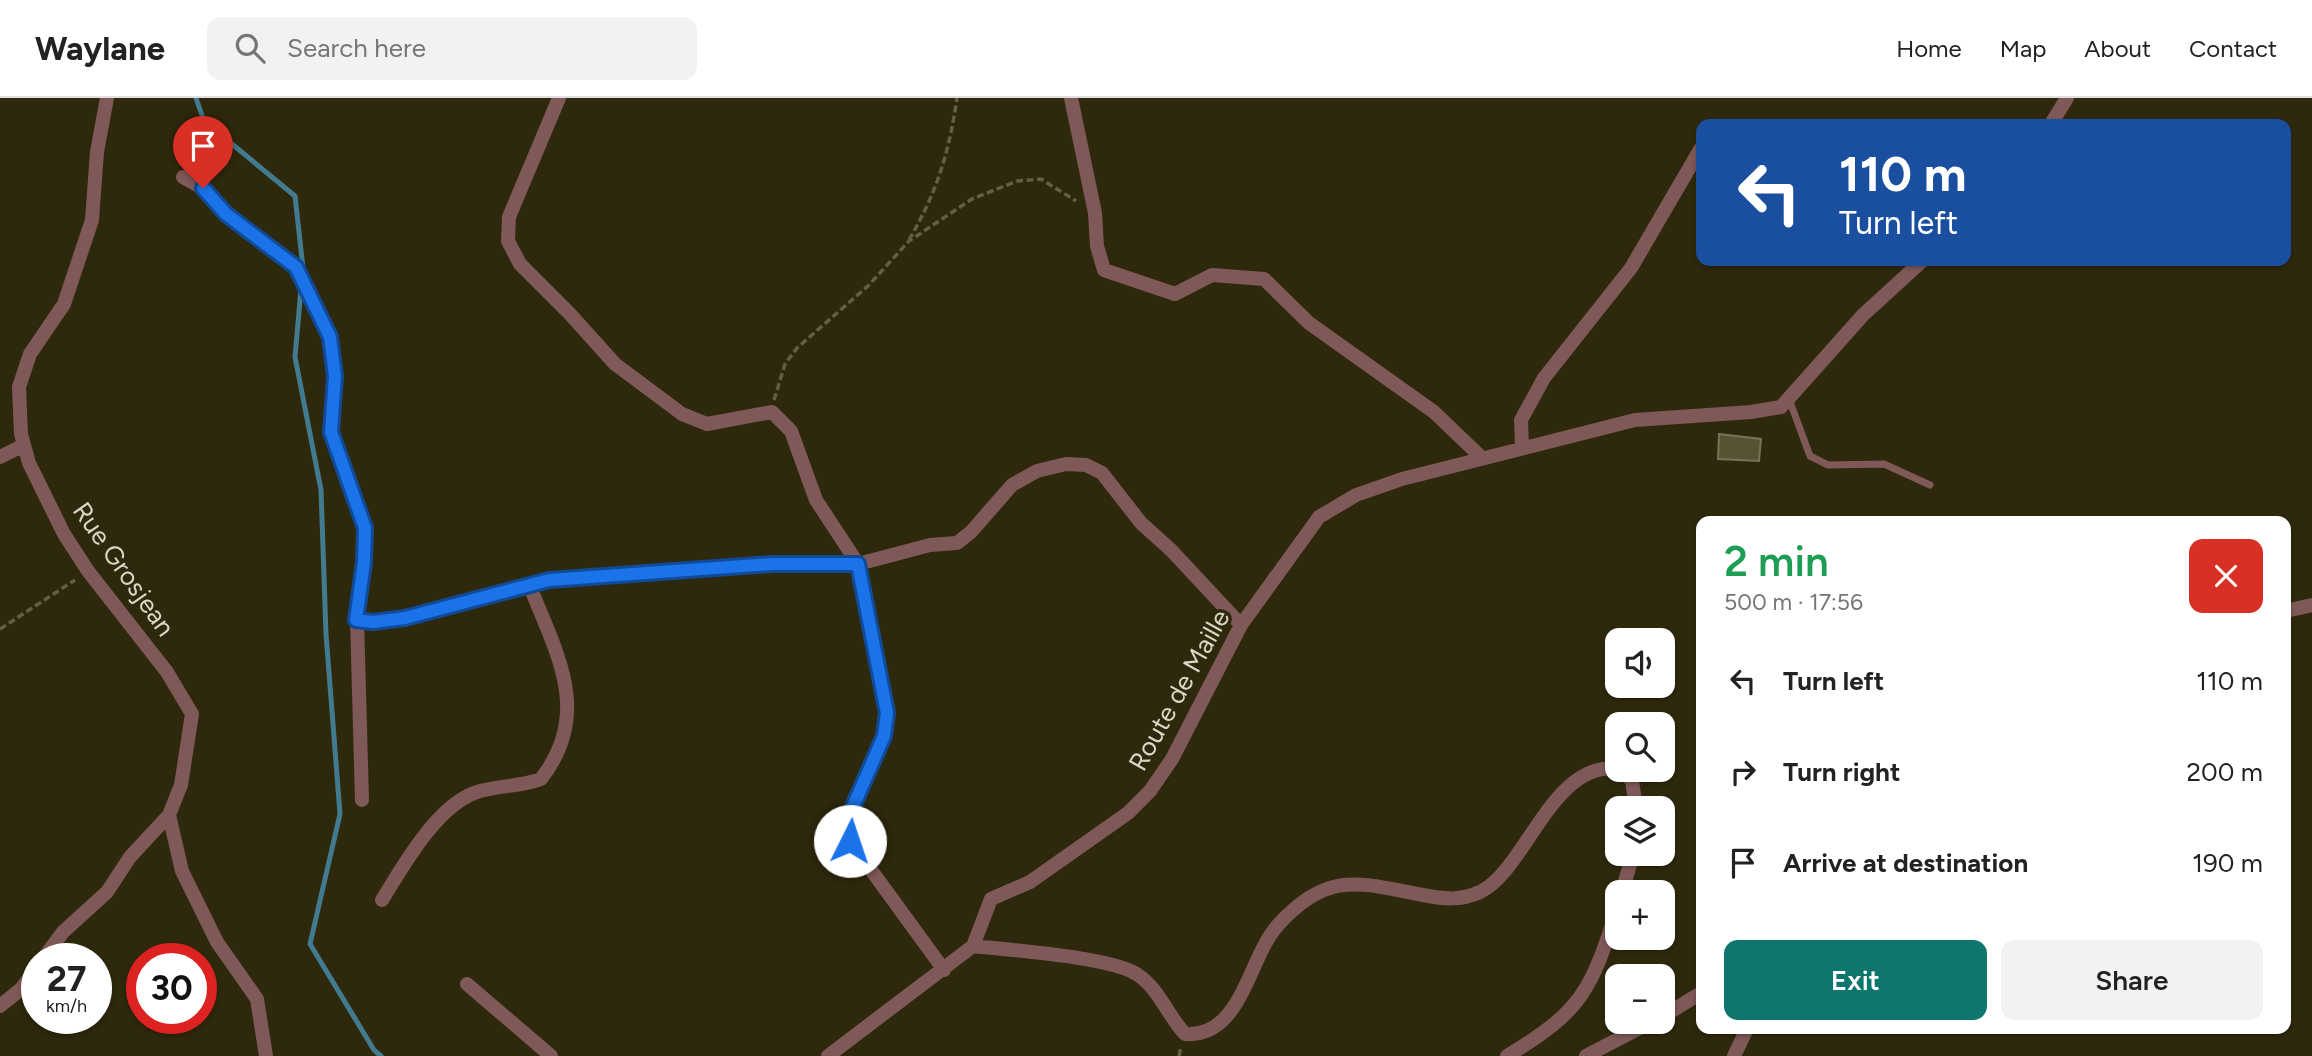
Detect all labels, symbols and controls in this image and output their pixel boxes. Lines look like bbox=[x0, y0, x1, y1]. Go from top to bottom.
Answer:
search box bbox=[207, 17, 697, 80]
text: Waylane bbox=[35, 29, 165, 68]
icon: search bbox=[231, 29, 269, 67]
text: Search here bbox=[287, 32, 426, 64]
text: Home bbox=[1896, 34, 1962, 63]
text: Map bbox=[2000, 34, 2046, 63]
text: About bbox=[2084, 34, 2151, 63]
text: Contact bbox=[2189, 34, 2277, 63]
pin bbox=[173, 116, 233, 188]
icon: arrive bbox=[184, 127, 222, 165]
text: 110 m bbox=[1839, 144, 1967, 203]
icon: left bbox=[1724, 147, 1815, 238]
text: Turn left bbox=[1839, 204, 1958, 242]
street label: Rue Grosjean bbox=[66, 496, 182, 642]
text: 2 min bbox=[1724, 536, 1829, 587]
button: close bbox=[2189, 539, 2263, 613]
text: 500 m · 17:56 bbox=[1724, 588, 1863, 616]
street label: Route de Maille bbox=[1122, 604, 1236, 776]
map controls bbox=[1605, 628, 1675, 1034]
button: sound bbox=[1605, 628, 1675, 698]
icon: left bbox=[1724, 662, 1762, 700]
text: Turn left bbox=[1783, 665, 1884, 697]
text: 110 m bbox=[2196, 665, 2263, 697]
button: search bbox=[1605, 712, 1675, 782]
icon: right bbox=[1724, 753, 1762, 791]
text: Turn right bbox=[1783, 756, 1900, 788]
text: 200 m bbox=[2187, 756, 2263, 788]
button: layers bbox=[1605, 796, 1675, 866]
position arrow bbox=[813, 804, 887, 878]
icon: arrive bbox=[1724, 844, 1762, 882]
text: Arrive at destination bbox=[1783, 847, 2028, 879]
text: 190 m bbox=[2192, 847, 2263, 879]
button: + bbox=[1605, 880, 1675, 950]
button: Exit bbox=[1724, 940, 1987, 1020]
button: Share bbox=[2001, 940, 2263, 1020]
speed limit sign: 30 bbox=[126, 943, 217, 1034]
text: 27 bbox=[47, 958, 86, 1000]
button: − bbox=[1605, 964, 1675, 1034]
text: km/h bbox=[46, 995, 87, 1017]

